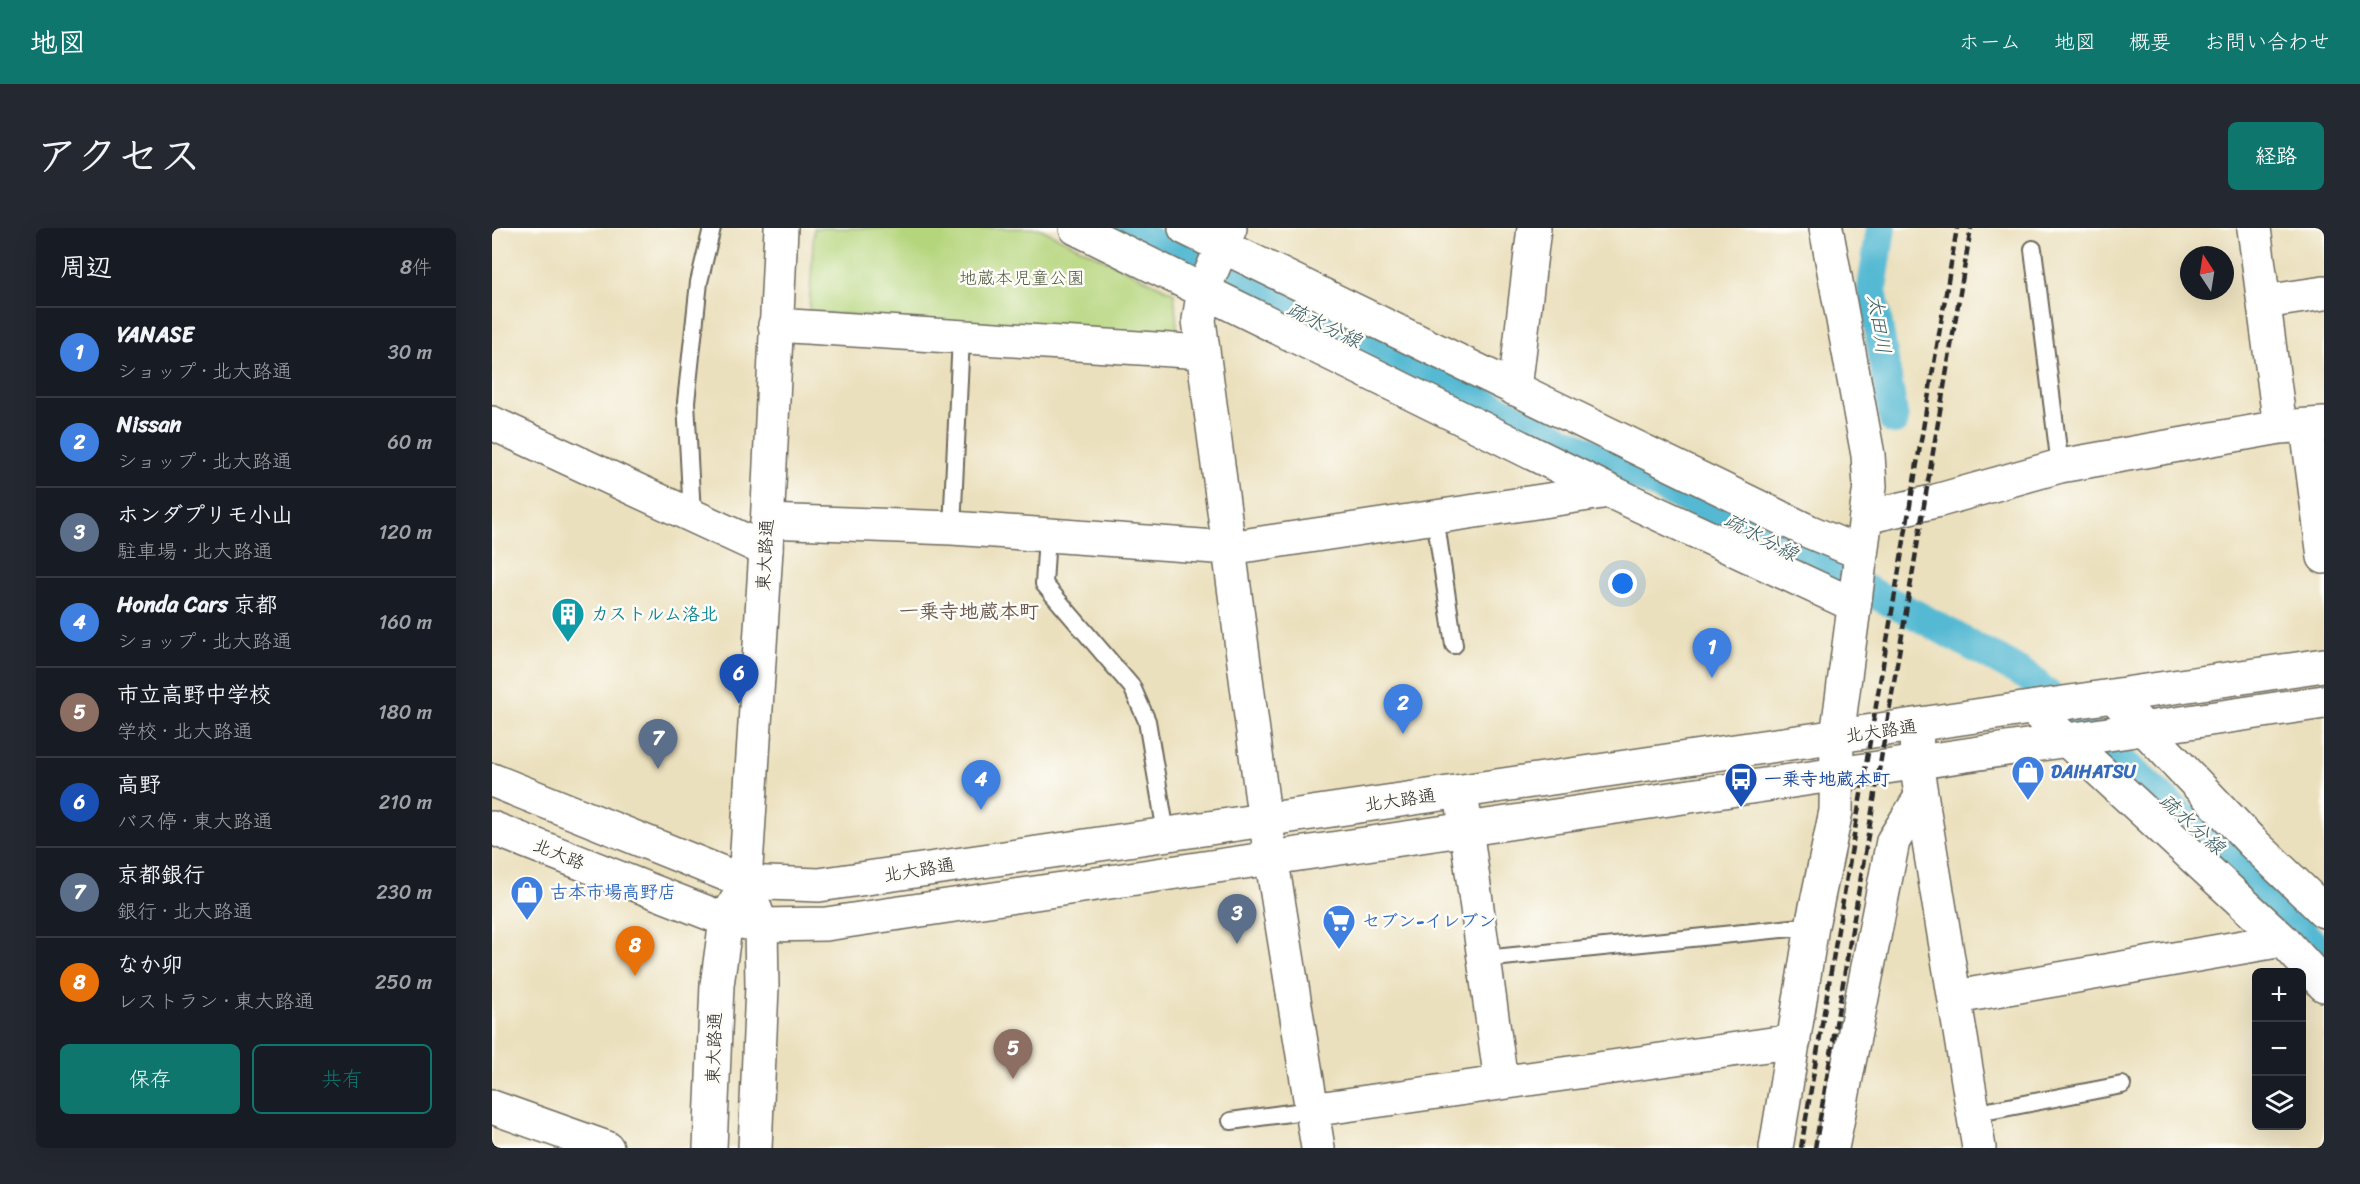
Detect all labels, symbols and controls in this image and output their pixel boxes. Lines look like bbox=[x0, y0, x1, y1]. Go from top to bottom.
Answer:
text: 地図 bbox=[30, 18, 86, 67]
text: ホーム bbox=[1959, 23, 2021, 61]
text: 地図 bbox=[2054, 23, 2096, 61]
text: 概要 bbox=[2129, 23, 2171, 61]
text: お問い合わせ bbox=[2204, 23, 2330, 61]
text: アクセス bbox=[36, 119, 201, 193]
button: 経路 bbox=[2228, 122, 2324, 190]
text: 周辺 bbox=[60, 244, 112, 290]
north arrow bbox=[2180, 246, 2234, 300]
text: 8件 bbox=[400, 250, 432, 285]
park label: 地蔵本児童公園 bbox=[959, 262, 1085, 294]
water label: 疏水分線 bbox=[1280, 292, 1369, 359]
water label: 太田川 bbox=[1857, 292, 1901, 356]
text: YANASE bbox=[117, 315, 194, 354]
text: 1 bbox=[75, 335, 84, 370]
text: 30 m bbox=[388, 335, 432, 370]
text: ショップ · 北大路通 bbox=[117, 354, 292, 389]
text: Nissan bbox=[117, 405, 182, 444]
text: 2 bbox=[74, 425, 85, 460]
text: 60 m bbox=[387, 425, 432, 460]
text: ショップ · 北大路通 bbox=[117, 444, 292, 479]
text: ホンダプリモ小山 bbox=[117, 495, 293, 534]
water label: 疏水分線 bbox=[1717, 503, 1805, 572]
text: 3 bbox=[74, 515, 85, 550]
text: 120 m bbox=[379, 515, 432, 550]
street label: 東大路通 bbox=[747, 518, 783, 592]
text: 駐車場 · 北大路通 bbox=[117, 534, 273, 569]
your location bbox=[1608, 569, 1637, 598]
text: Honda Cars 京都 bbox=[117, 585, 278, 624]
district label: 一乗寺地蔵本町 bbox=[899, 594, 1039, 629]
building icon: カストルム洛北 bbox=[550, 596, 586, 643]
place label: カストルム洛北 bbox=[591, 598, 718, 630]
text: 4 bbox=[73, 605, 86, 640]
text: 160 m bbox=[379, 605, 432, 640]
text: ショップ · 北大路通 bbox=[117, 624, 292, 659]
pin: 1 bbox=[1692, 628, 1732, 678]
pin: 6 bbox=[720, 654, 758, 704]
text: 市立高野中学校 bbox=[117, 675, 271, 714]
pin: 2 bbox=[1384, 684, 1422, 734]
text: 5 bbox=[73, 695, 86, 730]
text: 180 m bbox=[378, 695, 432, 730]
street label: 北大路通 bbox=[1843, 710, 1919, 752]
text: 学校 · 北大路通 bbox=[117, 714, 253, 749]
pin: 7 bbox=[638, 720, 678, 769]
shop icon: DAIHATSU bbox=[2010, 754, 2046, 801]
place label: DAIHATSU bbox=[2051, 756, 2137, 788]
pin: 4 bbox=[962, 760, 1000, 810]
bus stop icon: 一乗寺地蔵本町 bbox=[1723, 761, 1759, 808]
place label: 一乗寺地蔵本町 bbox=[1764, 763, 1890, 795]
text: 高野 bbox=[117, 765, 161, 804]
street label: 北大路通 bbox=[1362, 779, 1438, 821]
water label: 疏水分線 bbox=[2151, 784, 2234, 864]
text: 6 bbox=[74, 785, 85, 820]
text: 210 m bbox=[379, 785, 432, 820]
text: バス停 · 東大路通 bbox=[117, 804, 273, 839]
street label: 北大路 bbox=[528, 829, 590, 879]
street label: 北大路通 bbox=[881, 849, 957, 891]
text: 京都銀行 bbox=[117, 855, 205, 894]
shop icon: 古本市場高野店 bbox=[509, 874, 545, 921]
text: 7 bbox=[74, 875, 85, 910]
text: 230 m bbox=[376, 875, 432, 910]
place label: 古本市場高野店 bbox=[550, 876, 676, 908]
text: 銀行 · 北大路通 bbox=[117, 894, 253, 929]
pin: 3 bbox=[1218, 894, 1256, 944]
supermarket icon: セブン-イレブン bbox=[1321, 903, 1357, 950]
place label: セブン-イレブン bbox=[1362, 905, 1496, 937]
pin: 8 bbox=[616, 926, 654, 976]
text: なか卯 bbox=[117, 945, 183, 984]
text: 8 bbox=[73, 965, 86, 1000]
text: 250 m bbox=[375, 965, 432, 1000]
map controls bbox=[2252, 968, 2306, 1130]
button: + bbox=[2252, 968, 2306, 1022]
text: レストラン · 東大路通 bbox=[117, 984, 314, 1019]
street label: 東大路通 bbox=[697, 1011, 731, 1085]
button: − bbox=[2252, 1022, 2306, 1076]
pin: 5 bbox=[994, 1030, 1032, 1079]
button: 保存 bbox=[60, 1044, 240, 1114]
button: 共有 bbox=[252, 1044, 432, 1114]
button: layers bbox=[2252, 1076, 2306, 1130]

